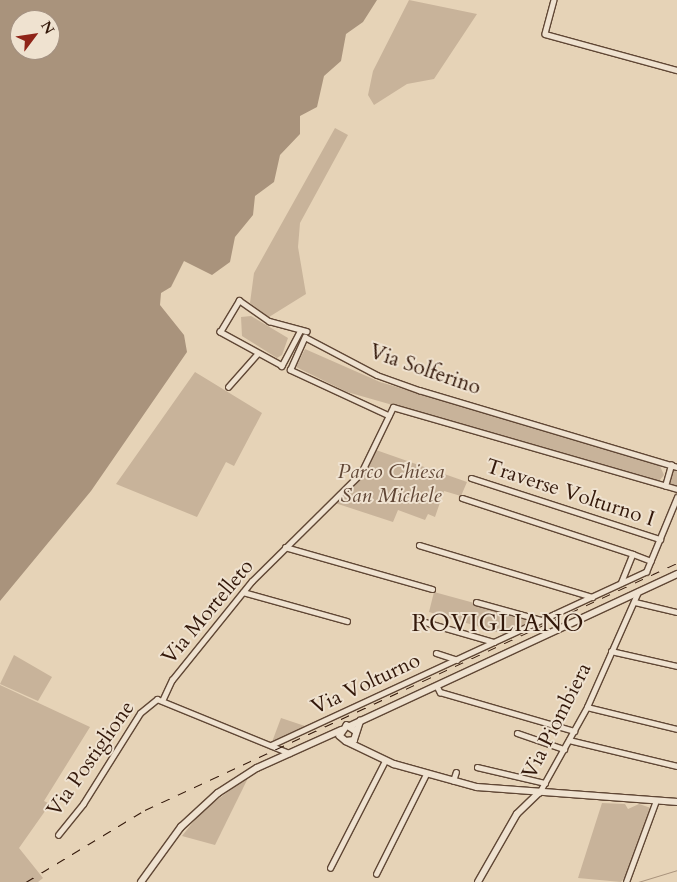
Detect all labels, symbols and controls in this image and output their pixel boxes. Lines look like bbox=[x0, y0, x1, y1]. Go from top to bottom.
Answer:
north arrow bbox=[10, 10, 60, 60]
text: N bbox=[36, 17, 59, 38]
street label: Via Solferino bbox=[366, 339, 484, 401]
street label: Traverse Volturno I bbox=[482, 454, 658, 532]
park label: Parco Chiesa San Michele bbox=[338, 459, 444, 509]
street label: Via Mortelleto bbox=[157, 554, 259, 670]
district label: ROVIGLIANO bbox=[410, 610, 586, 638]
street label: Via Volturno bbox=[308, 648, 424, 720]
street label: Via Piombiera bbox=[517, 659, 597, 783]
street label: Via Postiglione bbox=[42, 696, 140, 822]

